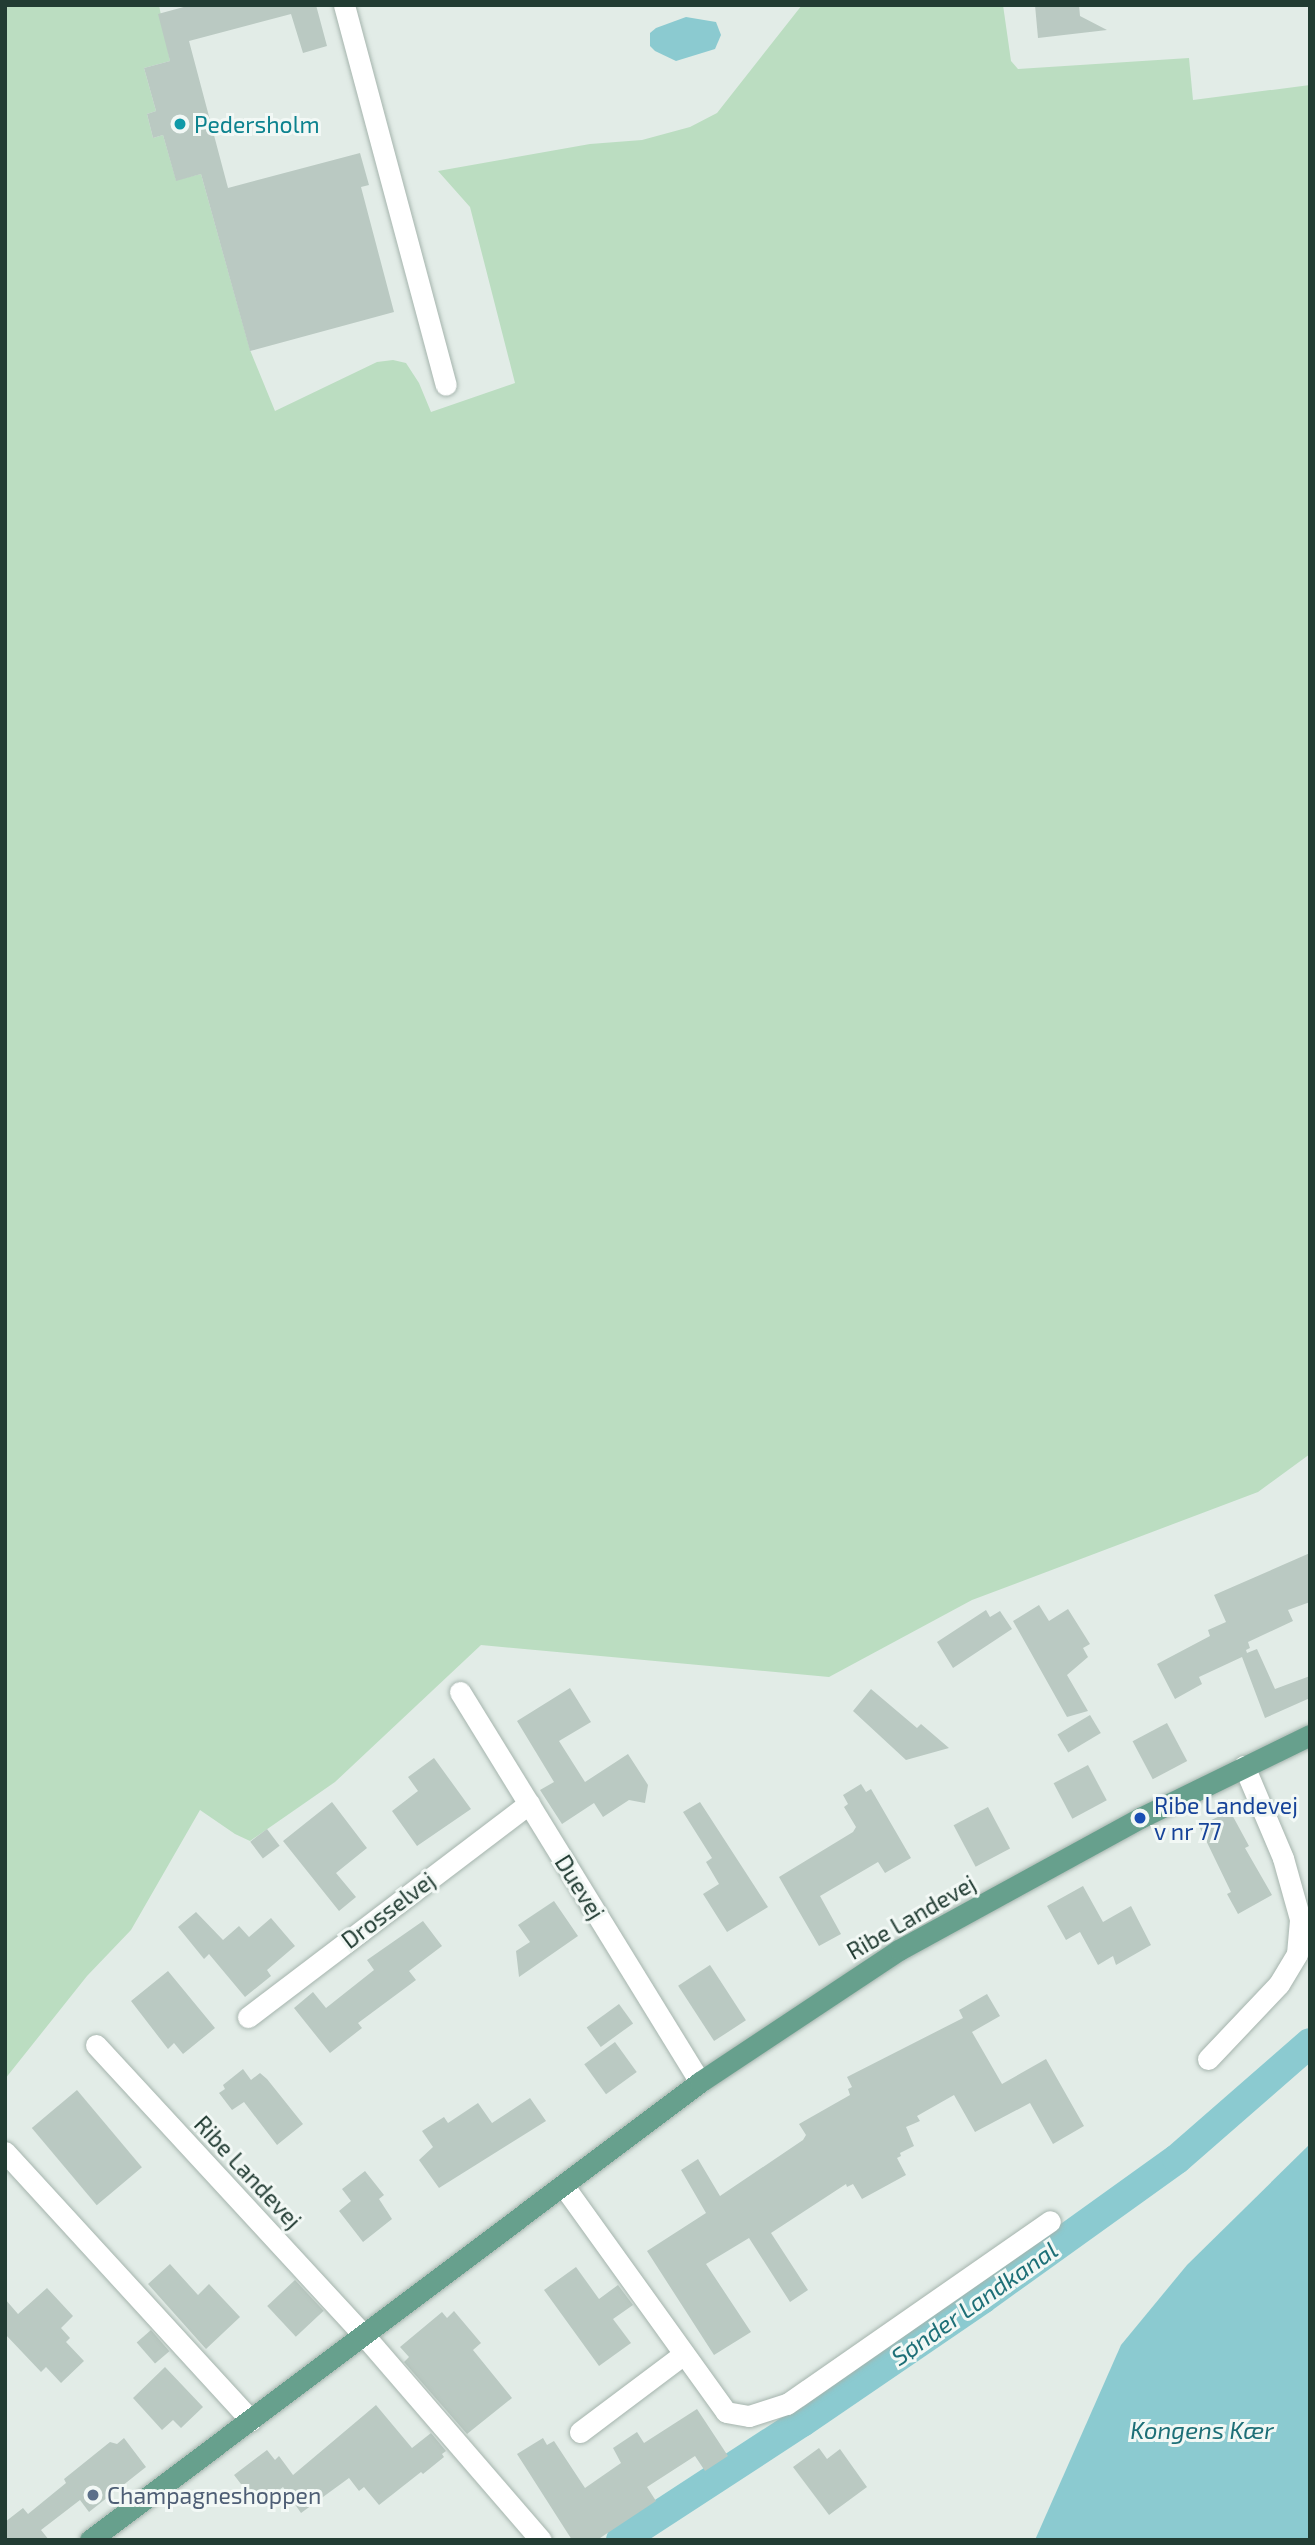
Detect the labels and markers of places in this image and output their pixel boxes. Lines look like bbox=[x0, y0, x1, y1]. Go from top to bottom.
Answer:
place label: Pedersholm bbox=[194, 110, 320, 138]
marker: Pedersholm bbox=[172, 116, 188, 132]
place label: Ribe Landevej v nr 77 bbox=[1154, 1791, 1298, 1845]
marker: Ribe Landevej v nr 77 bbox=[1132, 1810, 1148, 1826]
place label: Champagneshoppen bbox=[107, 2481, 321, 2509]
marker: Champagneshoppen bbox=[85, 2487, 101, 2503]

